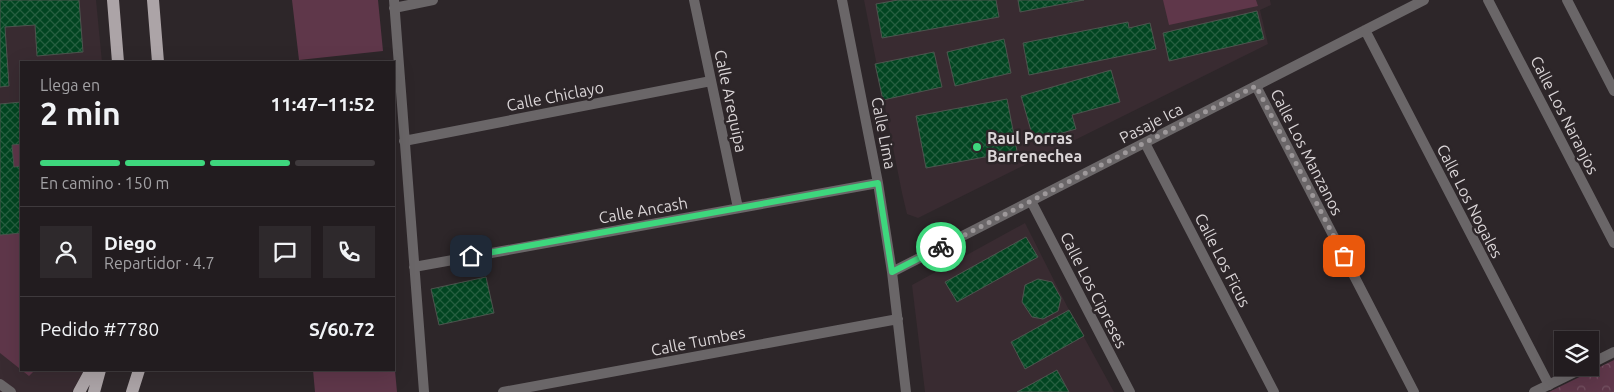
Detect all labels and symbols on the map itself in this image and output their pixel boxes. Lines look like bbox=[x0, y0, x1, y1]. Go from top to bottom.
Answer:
street label: Calle Arequipa bbox=[711, 48, 751, 154]
street label: Calle Los Naranjos bbox=[1527, 53, 1603, 177]
street label: Calle Chiclayo bbox=[505, 78, 605, 114]
street label: Calle Los Manzanos bbox=[1267, 86, 1347, 218]
street label: Calle Lima bbox=[868, 95, 900, 171]
street label: Pasaje Ica bbox=[1116, 99, 1186, 147]
place label: Raul Porras Barrenechea bbox=[987, 129, 1082, 165]
marker: Raul Porras Barrenechea bbox=[971, 141, 983, 153]
street label: Calle Los Nogales bbox=[1434, 141, 1506, 261]
street label: Calle Ancash bbox=[597, 193, 689, 227]
street label: Calle Los Ficus bbox=[1192, 210, 1254, 310]
courier bbox=[916, 222, 966, 272]
street label: Calle Los Cipreses bbox=[1057, 229, 1131, 351]
pin bbox=[450, 235, 492, 277]
pin bbox=[1323, 235, 1365, 277]
street label: Calle Tumbes bbox=[649, 323, 747, 359]

